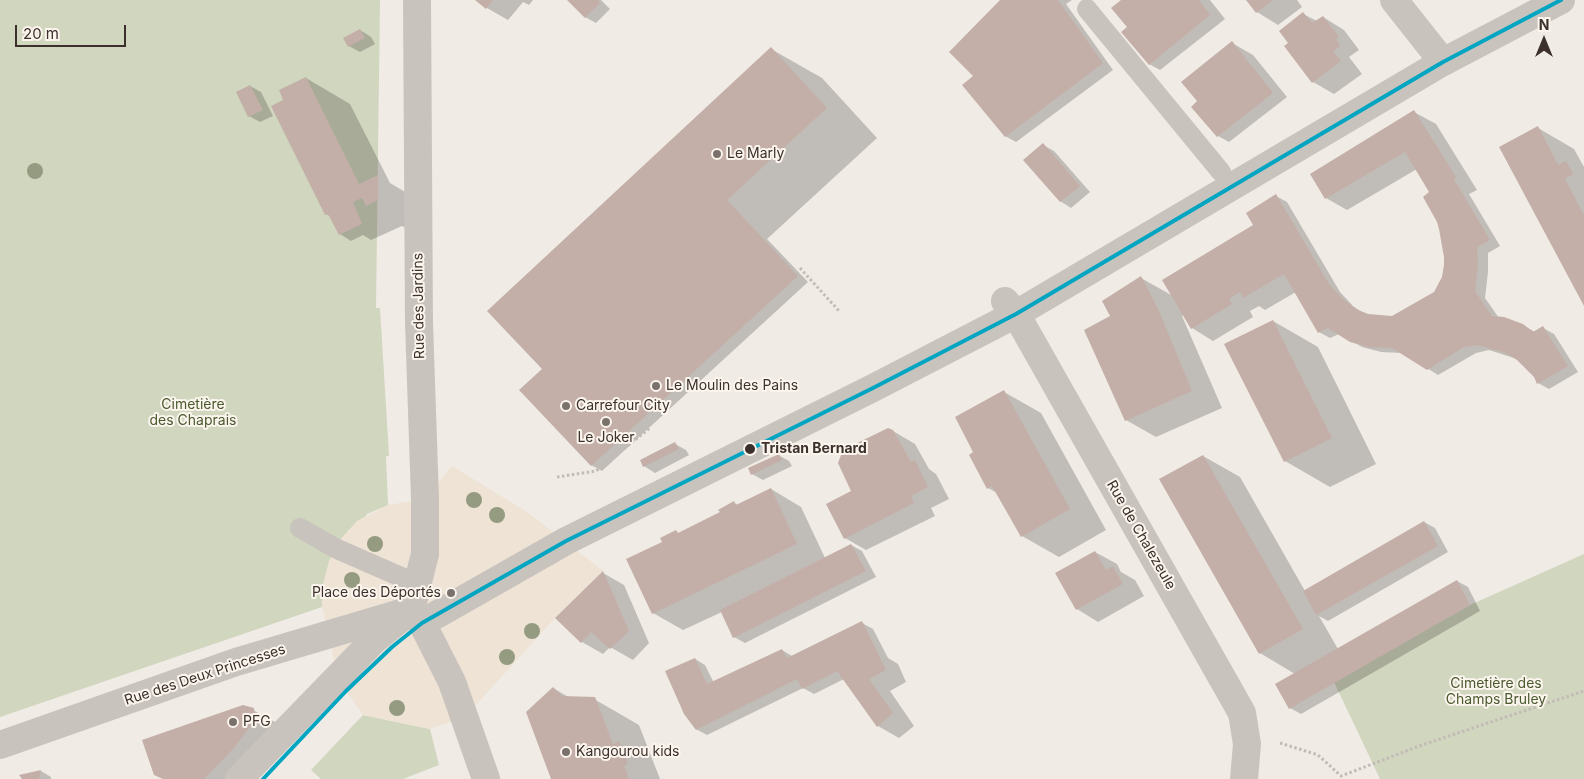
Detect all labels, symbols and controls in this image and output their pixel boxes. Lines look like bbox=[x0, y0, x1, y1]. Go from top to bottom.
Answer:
scale bar bbox=[18, 15, 129, 47]
north arrow bbox=[1519, 15, 1569, 65]
text: N bbox=[1539, 16, 1549, 33]
text: 20 m bbox=[23, 24, 59, 43]
place label: Le Marly bbox=[727, 146, 784, 162]
marker: Le Marly bbox=[711, 148, 723, 160]
street label: Rue des Jardins bbox=[410, 253, 428, 359]
place label: Le Moulin des Pains bbox=[666, 378, 798, 394]
marker: Le Moulin des Pains bbox=[650, 380, 662, 392]
park label: Cimetière des Chaprais bbox=[150, 397, 236, 430]
place label: Carrefour City bbox=[576, 398, 670, 414]
marker: Carrefour City bbox=[560, 400, 572, 412]
marker: Le Joker bbox=[600, 416, 612, 428]
place label: Le Joker bbox=[577, 430, 635, 446]
place label: Tristan Bernard bbox=[761, 441, 867, 457]
marker: Tristan Bernard bbox=[743, 442, 757, 456]
street label: Rue de Chalezeule bbox=[1103, 477, 1179, 593]
place label: Place des Déportés bbox=[312, 585, 441, 601]
marker: Place des Déportés bbox=[445, 587, 457, 599]
street label: Rue des Deux Princesses bbox=[122, 641, 288, 709]
park label: Cimetière des Champs Bruley bbox=[1446, 676, 1546, 709]
place label: PFG bbox=[243, 714, 271, 730]
marker: PFG bbox=[227, 716, 239, 728]
place label: Kangourou kids bbox=[576, 744, 679, 760]
marker: Kangourou kids bbox=[560, 746, 572, 758]

